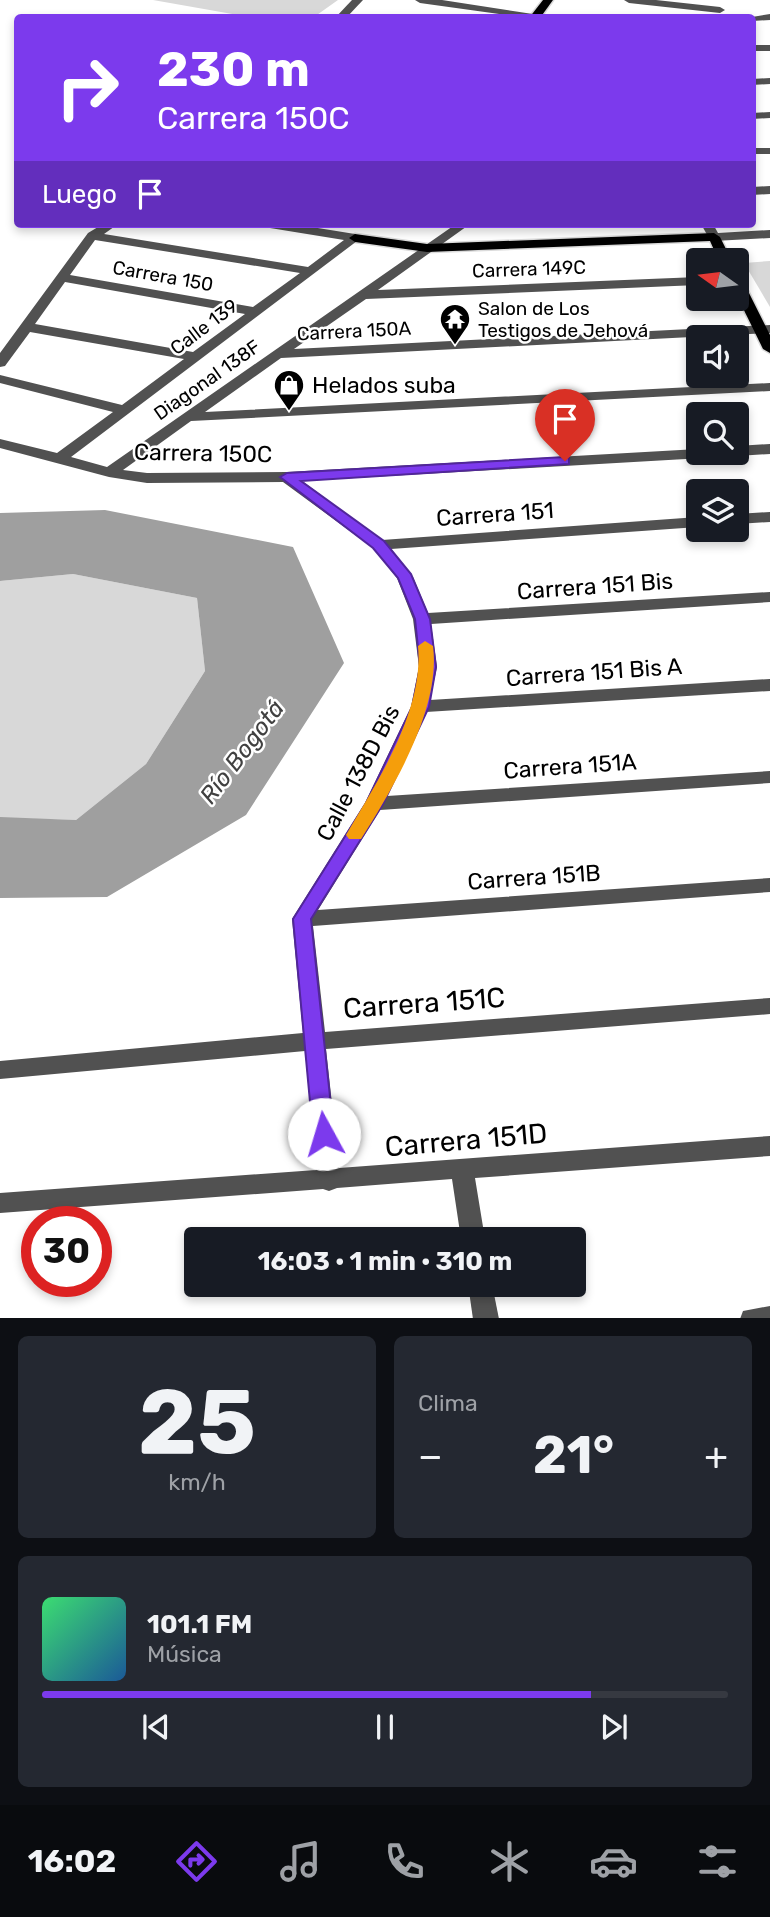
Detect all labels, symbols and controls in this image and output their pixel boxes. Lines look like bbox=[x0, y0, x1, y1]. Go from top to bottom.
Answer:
text: 230 m bbox=[157, 40, 310, 98]
icon: right bbox=[42, 42, 133, 133]
text: Carrera 150C bbox=[157, 99, 350, 137]
icon: arrive bbox=[131, 175, 169, 213]
text: Luego bbox=[42, 179, 117, 210]
north arrow bbox=[686, 248, 749, 312]
map controls bbox=[686, 248, 749, 542]
street label: Carrera 150 bbox=[111, 256, 215, 296]
street label: Carrera 149C bbox=[472, 256, 586, 282]
street label: Calle 139 bbox=[166, 294, 242, 360]
place label: Salon de Los Testigos de Jehová bbox=[478, 297, 648, 342]
temple icon: Salon de Los Testigos de Jehová bbox=[438, 302, 472, 346]
street label: Carrera 150A bbox=[296, 317, 412, 345]
button: sound bbox=[686, 325, 749, 388]
street label: Diagonal 138F bbox=[149, 335, 265, 425]
shop icon: Helados suba bbox=[272, 368, 306, 412]
place label: Helados suba bbox=[312, 371, 456, 399]
pin bbox=[535, 389, 595, 461]
icon: arrive bbox=[546, 400, 584, 438]
button: search bbox=[686, 402, 749, 465]
street label: Carrera 150C bbox=[134, 438, 272, 468]
button: layers bbox=[686, 479, 749, 542]
street label: Carrera 151 bbox=[435, 496, 555, 532]
street label: Carrera 151 Bis bbox=[516, 567, 674, 605]
street label: Carrera 151 Bis A bbox=[505, 652, 683, 692]
water label: Río Bogotá bbox=[194, 695, 290, 809]
street label: Calle 138D Bis bbox=[310, 700, 406, 846]
street label: Carrera 151A bbox=[502, 747, 638, 785]
street label: Carrera 151B bbox=[466, 858, 602, 896]
street label: Carrera 151C bbox=[342, 981, 506, 1025]
position arrow bbox=[287, 1097, 361, 1171]
street label: Carrera 151D bbox=[383, 1116, 549, 1164]
speed limit sign: 30 bbox=[21, 1206, 112, 1297]
text: 16:03 · 1 min · 310 m bbox=[258, 1246, 512, 1277]
text: 25 bbox=[138, 1368, 256, 1476]
text: Clima bbox=[418, 1389, 478, 1417]
text: 21° bbox=[533, 1424, 614, 1486]
text: − bbox=[418, 1433, 443, 1479]
text: + bbox=[704, 1433, 728, 1479]
text: km/h bbox=[168, 1468, 226, 1496]
text: 101.1 FM bbox=[147, 1609, 252, 1640]
text: Música bbox=[147, 1640, 222, 1668]
icon: previous bbox=[137, 1708, 175, 1746]
icon: pause bbox=[366, 1708, 404, 1746]
icon: next bbox=[595, 1708, 633, 1746]
icon: directions bbox=[172, 1837, 221, 1886]
icon: music bbox=[276, 1837, 325, 1886]
icon: phone bbox=[380, 1837, 429, 1886]
icon: climate bbox=[485, 1837, 534, 1886]
icon: car bbox=[589, 1837, 638, 1886]
icon: filters bbox=[693, 1837, 742, 1886]
text: 16:02 bbox=[28, 1842, 116, 1880]

